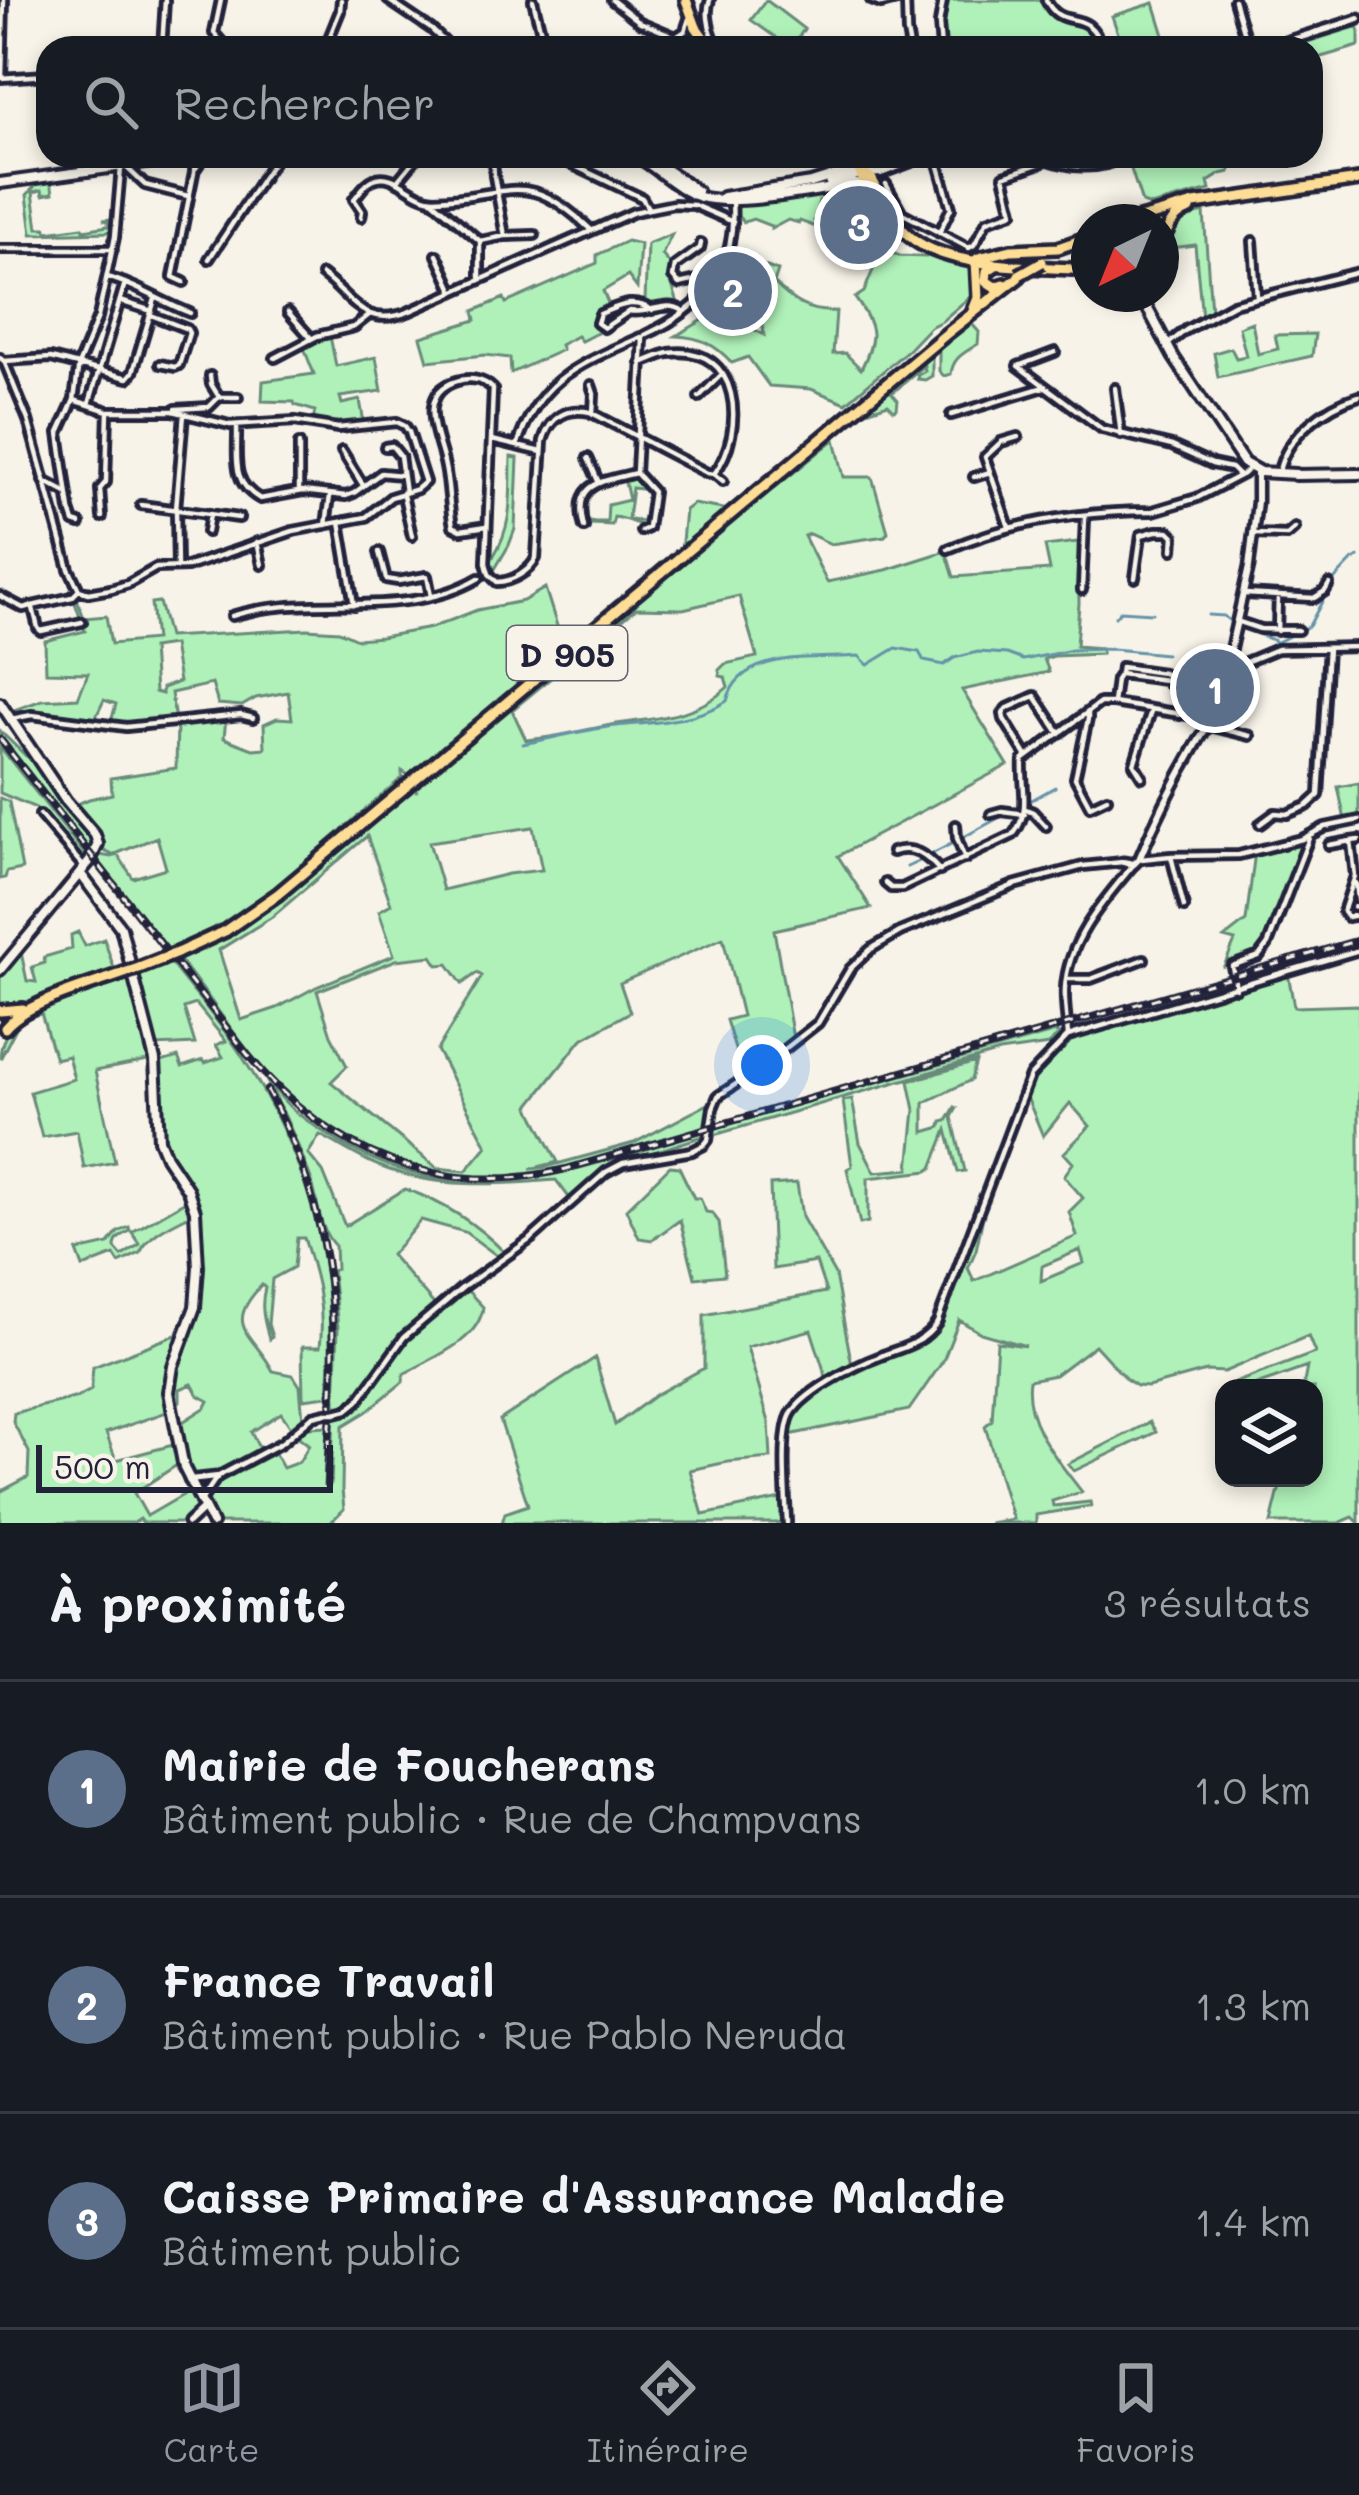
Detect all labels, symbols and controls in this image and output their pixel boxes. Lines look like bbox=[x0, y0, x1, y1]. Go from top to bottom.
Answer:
search box bbox=[36, 36, 1323, 168]
icon: search bbox=[78, 69, 144, 135]
text: Rechercher bbox=[174, 73, 435, 131]
pin: 3 bbox=[820, 180, 898, 270]
north arrow bbox=[1071, 204, 1179, 312]
pin: 2 bbox=[694, 246, 772, 336]
road number: D 905 bbox=[507, 626, 627, 680]
pin: 1 bbox=[1176, 643, 1254, 733]
your location bbox=[732, 1035, 792, 1095]
map controls bbox=[1215, 1379, 1323, 1487]
button: layers bbox=[1215, 1379, 1323, 1487]
scale bar bbox=[36, 1439, 333, 1492]
text: 500 m bbox=[54, 1444, 151, 1487]
text: À proximité bbox=[48, 1568, 346, 1635]
text: 3 résultats bbox=[1104, 1576, 1311, 1627]
text: Mairie de Foucherans bbox=[162, 1734, 656, 1792]
text: 1 bbox=[78, 1763, 96, 1814]
text: 1.0 km bbox=[1194, 1763, 1311, 1814]
text: Bâtiment public · Rue de Champvans bbox=[162, 1792, 862, 1843]
text: France Travail bbox=[162, 1950, 495, 2008]
text: 2 bbox=[76, 1979, 98, 2030]
text: 1.3 km bbox=[1195, 1979, 1311, 2030]
text: Bâtiment public · Rue Pablo Neruda bbox=[162, 2008, 847, 2059]
text: Caisse Primaire d'Assurance Maladie bbox=[162, 2166, 1005, 2224]
text: 3 bbox=[75, 2195, 99, 2246]
text: 1.4 km bbox=[1195, 2195, 1311, 2246]
text: Bâtiment public bbox=[162, 2224, 461, 2275]
tab: Carte bbox=[164, 2355, 259, 2470]
tab: Itinéraire bbox=[587, 2355, 749, 2470]
tab: Favoris bbox=[1076, 2355, 1195, 2470]

